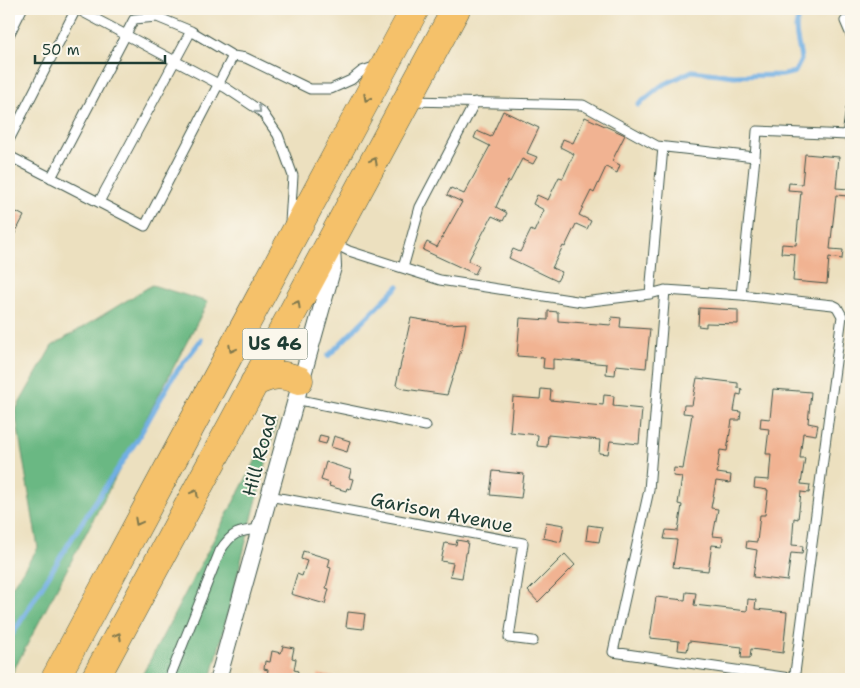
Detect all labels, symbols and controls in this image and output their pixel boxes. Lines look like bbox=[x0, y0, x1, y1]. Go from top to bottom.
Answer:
scale bar bbox=[35, 32, 165, 64]
text: 50 m bbox=[42, 40, 80, 60]
one-way arrow bbox=[363, 93, 373, 102]
one-way arrow bbox=[252, 104, 261, 113]
one-way arrow bbox=[368, 157, 378, 166]
one-way arrow bbox=[291, 300, 301, 309]
road number: US 46 bbox=[242, 328, 308, 359]
one-way arrow bbox=[228, 343, 238, 352]
street label: Hill Road bbox=[236, 411, 282, 499]
street label: Garison Avenue bbox=[368, 486, 515, 539]
one-way arrow bbox=[189, 489, 199, 498]
one-way arrow bbox=[134, 517, 144, 526]
one-way arrow bbox=[112, 633, 122, 642]

